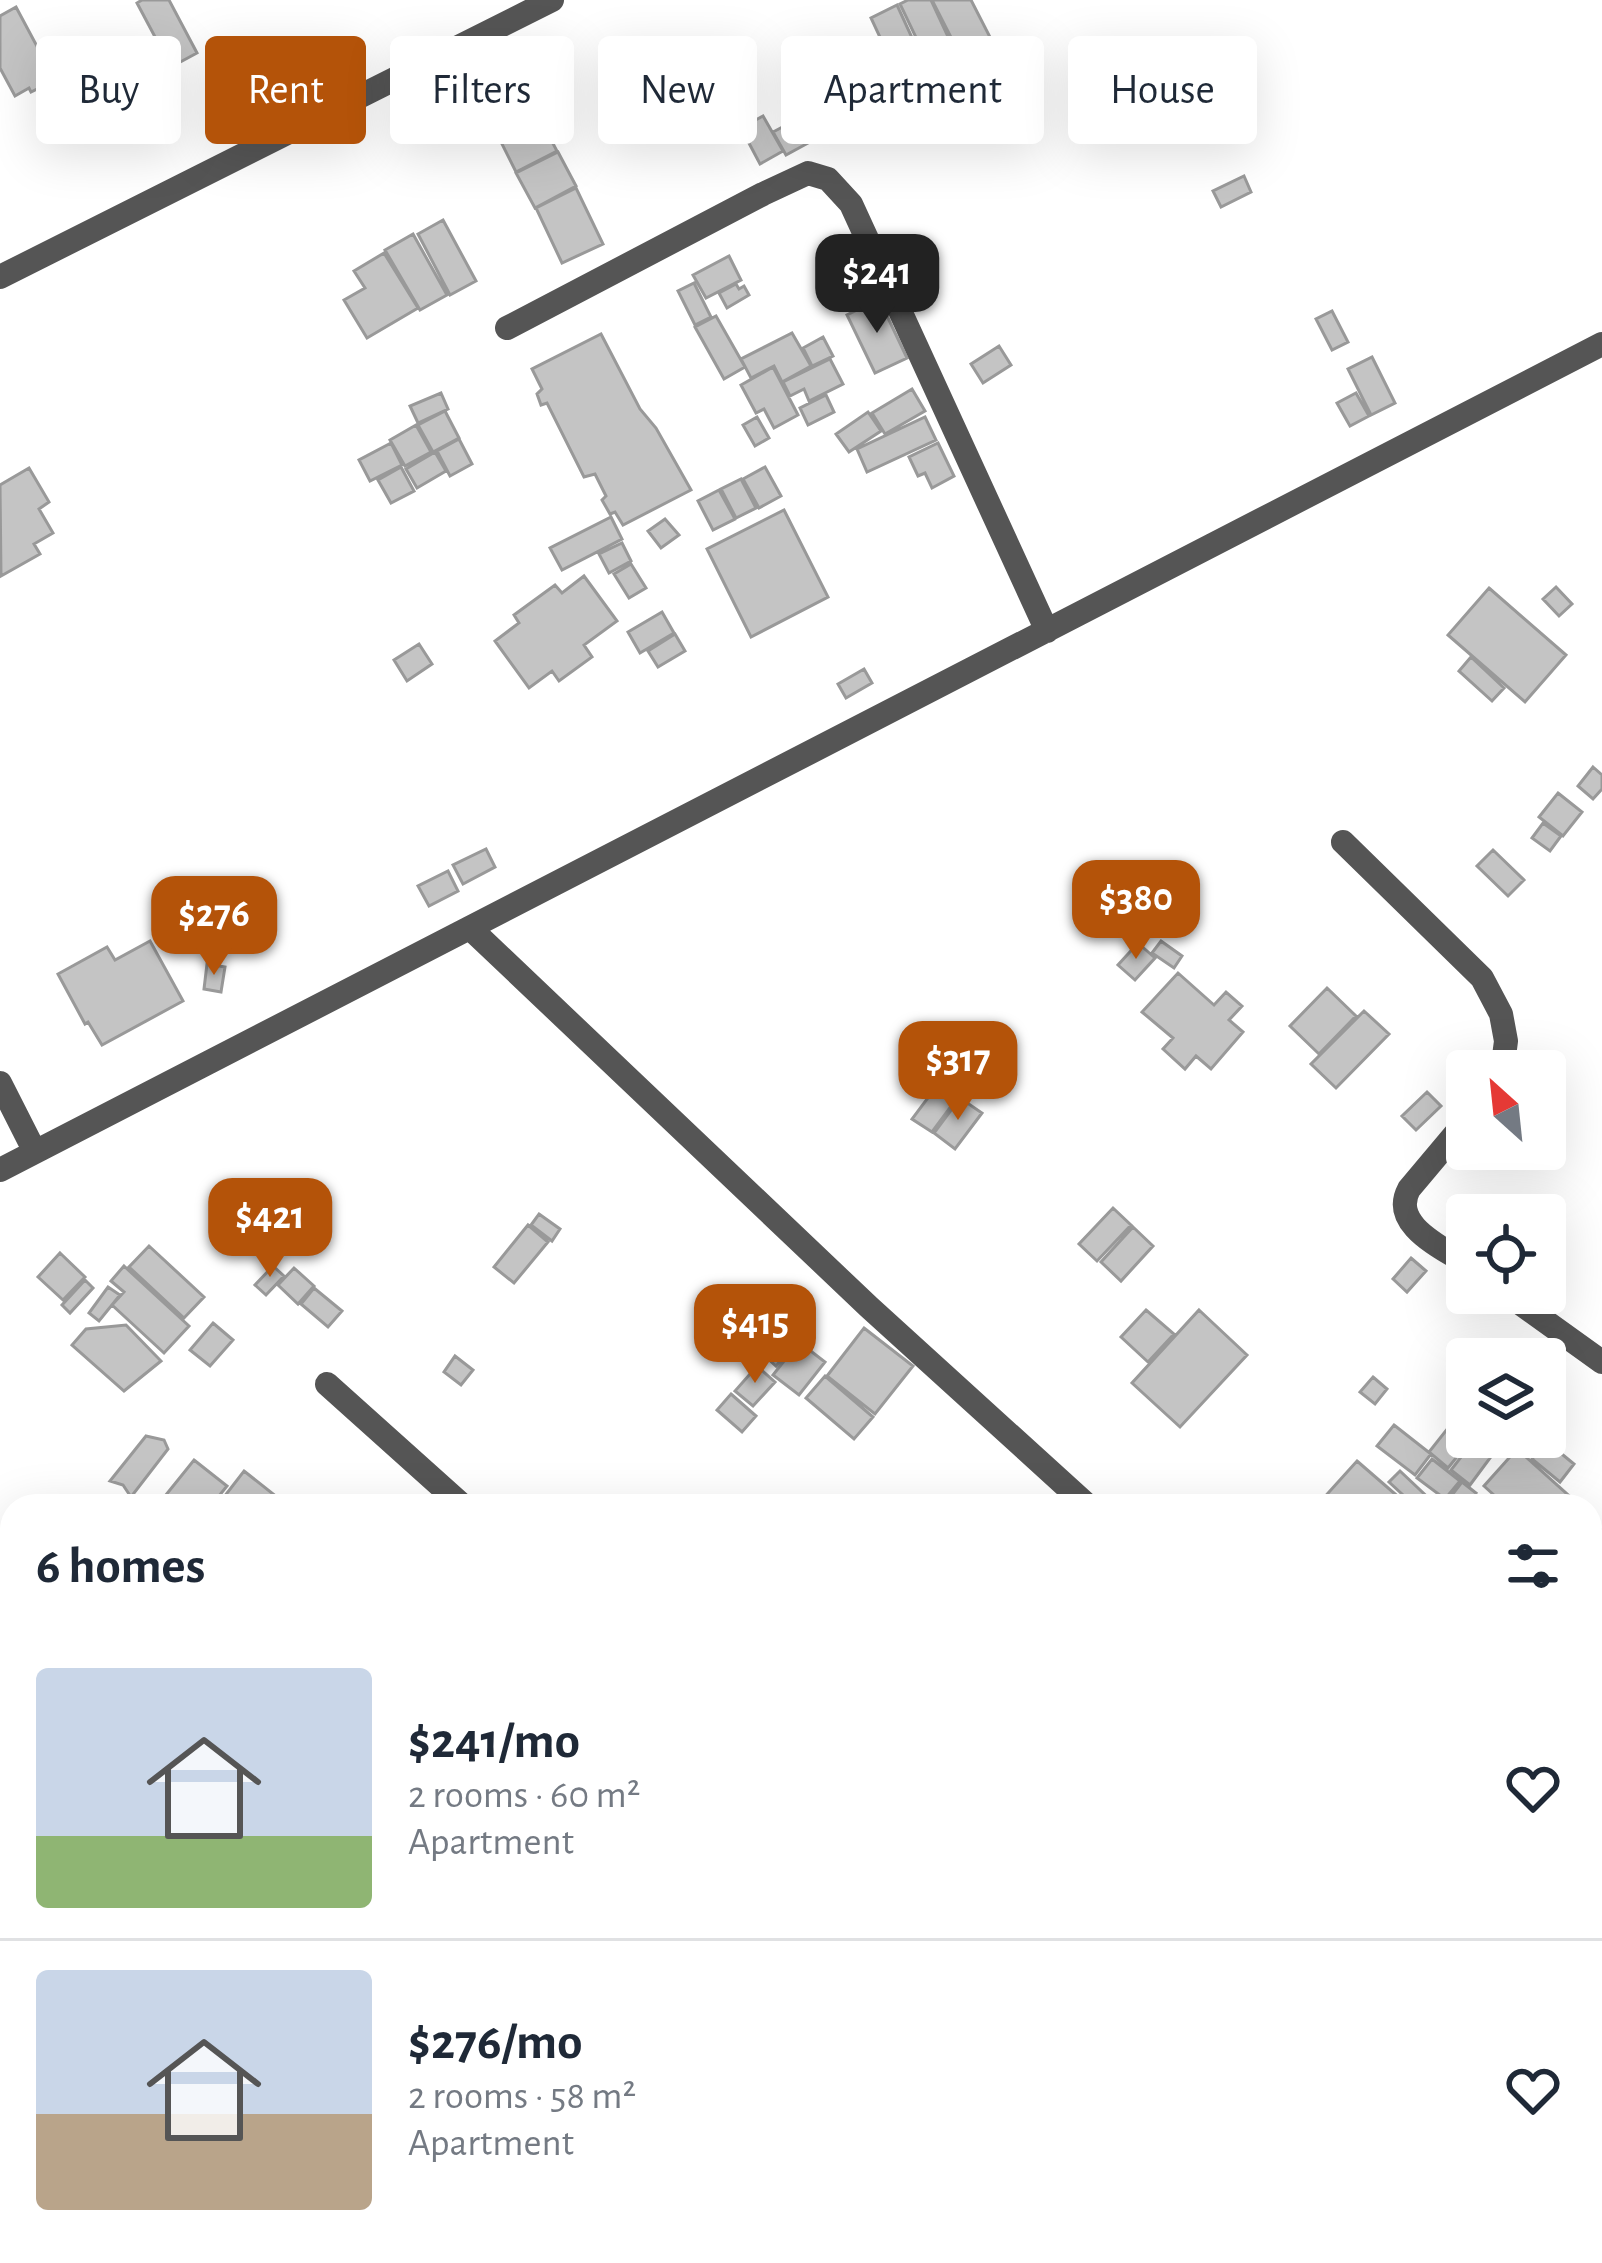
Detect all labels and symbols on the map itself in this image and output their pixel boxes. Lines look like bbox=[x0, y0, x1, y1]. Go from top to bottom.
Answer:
pin: $241 bbox=[806, 234, 948, 336]
pin: $380 bbox=[1065, 860, 1207, 962]
pin: $276 bbox=[143, 876, 285, 978]
pin: $317 bbox=[887, 1021, 1029, 1123]
north arrow bbox=[1446, 1050, 1566, 1170]
pin: $421 bbox=[199, 1178, 341, 1280]
pin: $415 bbox=[684, 1284, 826, 1386]

